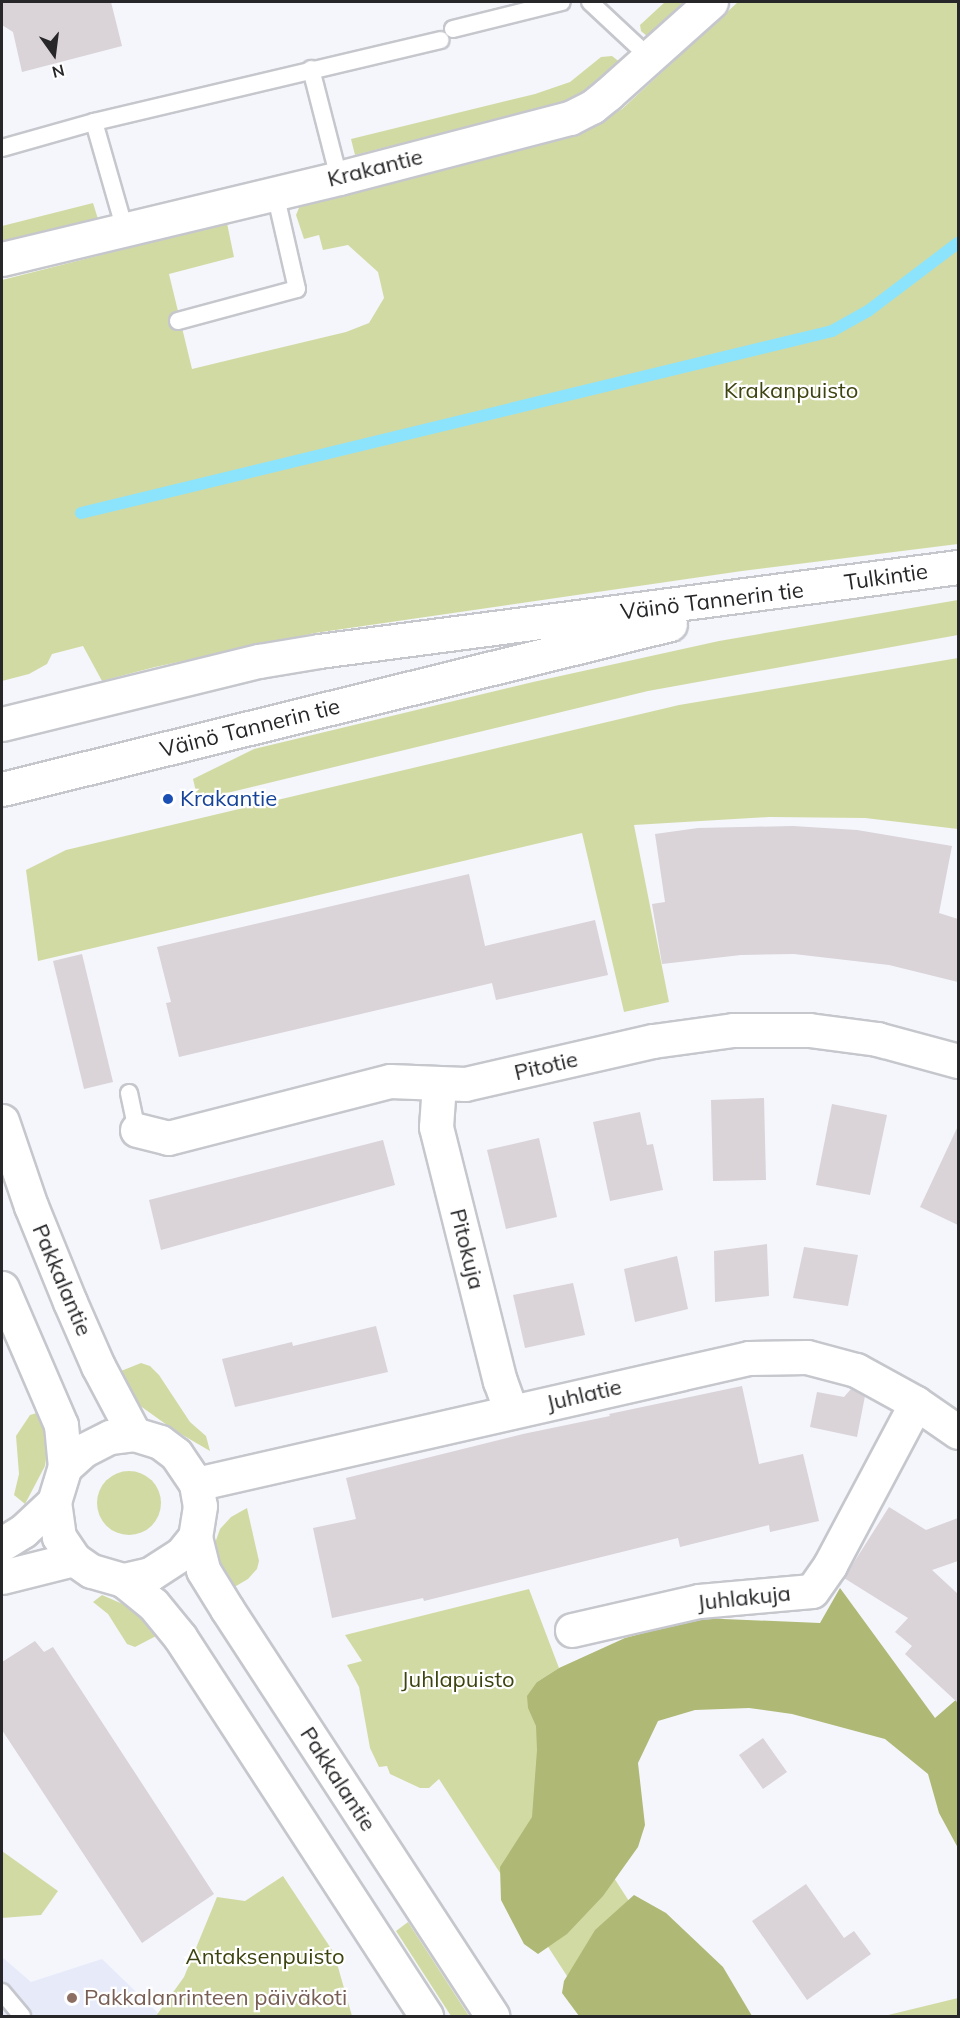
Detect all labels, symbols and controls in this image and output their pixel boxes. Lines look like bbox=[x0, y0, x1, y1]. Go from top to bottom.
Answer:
north arrow bbox=[24, 24, 84, 84]
text: N bbox=[50, 60, 67, 83]
street label: Krakantie bbox=[325, 143, 425, 193]
park label: Krakanpuisto bbox=[724, 378, 858, 404]
street label: Tulkintie bbox=[843, 558, 929, 596]
street label: Väinö Tannerin tie bbox=[619, 577, 805, 625]
street label: Väinö Tannerin tie bbox=[157, 693, 343, 763]
place label: Krakantie bbox=[180, 786, 277, 812]
marker: Krakantie bbox=[161, 792, 175, 806]
street label: Pitotie bbox=[512, 1046, 580, 1086]
street label: Pitokuja bbox=[444, 1206, 490, 1292]
street label: Pakkalantie bbox=[27, 1220, 97, 1340]
street label: Juhlatie bbox=[544, 1374, 624, 1416]
street label: Juhlakuja bbox=[696, 1580, 792, 1616]
park label: Juhlapuisto bbox=[401, 1667, 515, 1693]
street label: Pakkalantie bbox=[295, 1722, 381, 1836]
park label: Antaksenpuisto bbox=[186, 1944, 344, 1970]
place label: Pakkalanrinteen päiväkoti bbox=[84, 1985, 347, 2011]
marker: Pakkalanrinteen päiväkoti bbox=[65, 1991, 79, 2005]

